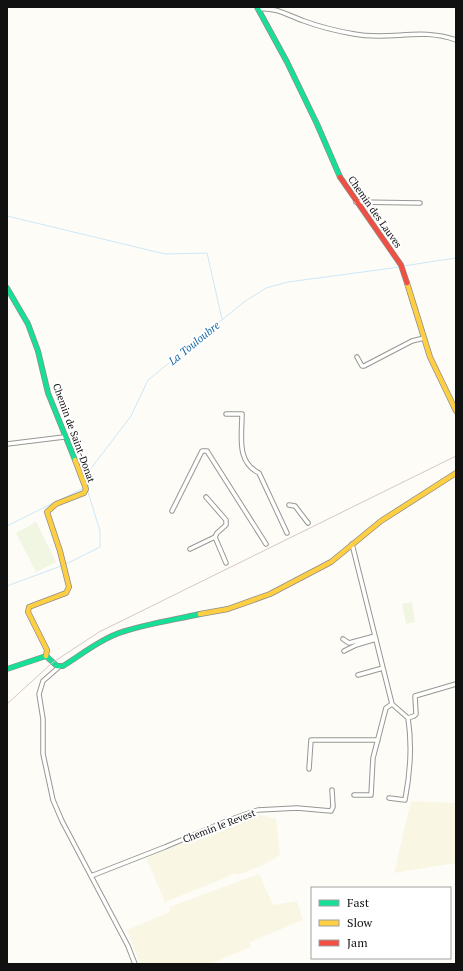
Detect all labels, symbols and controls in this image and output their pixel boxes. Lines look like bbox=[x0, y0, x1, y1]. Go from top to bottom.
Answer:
street label: Chemin des Lauves bbox=[345, 173, 405, 251]
water label: La Touloubre bbox=[165, 318, 222, 369]
street label: Chemin de Saint-Donat bbox=[50, 382, 98, 485]
street label: Chemin le Revest bbox=[181, 806, 257, 846]
legend bbox=[311, 887, 451, 959]
text: Fast bbox=[347, 895, 370, 910]
text: Slow bbox=[347, 915, 373, 930]
text: Jam bbox=[347, 935, 368, 950]

